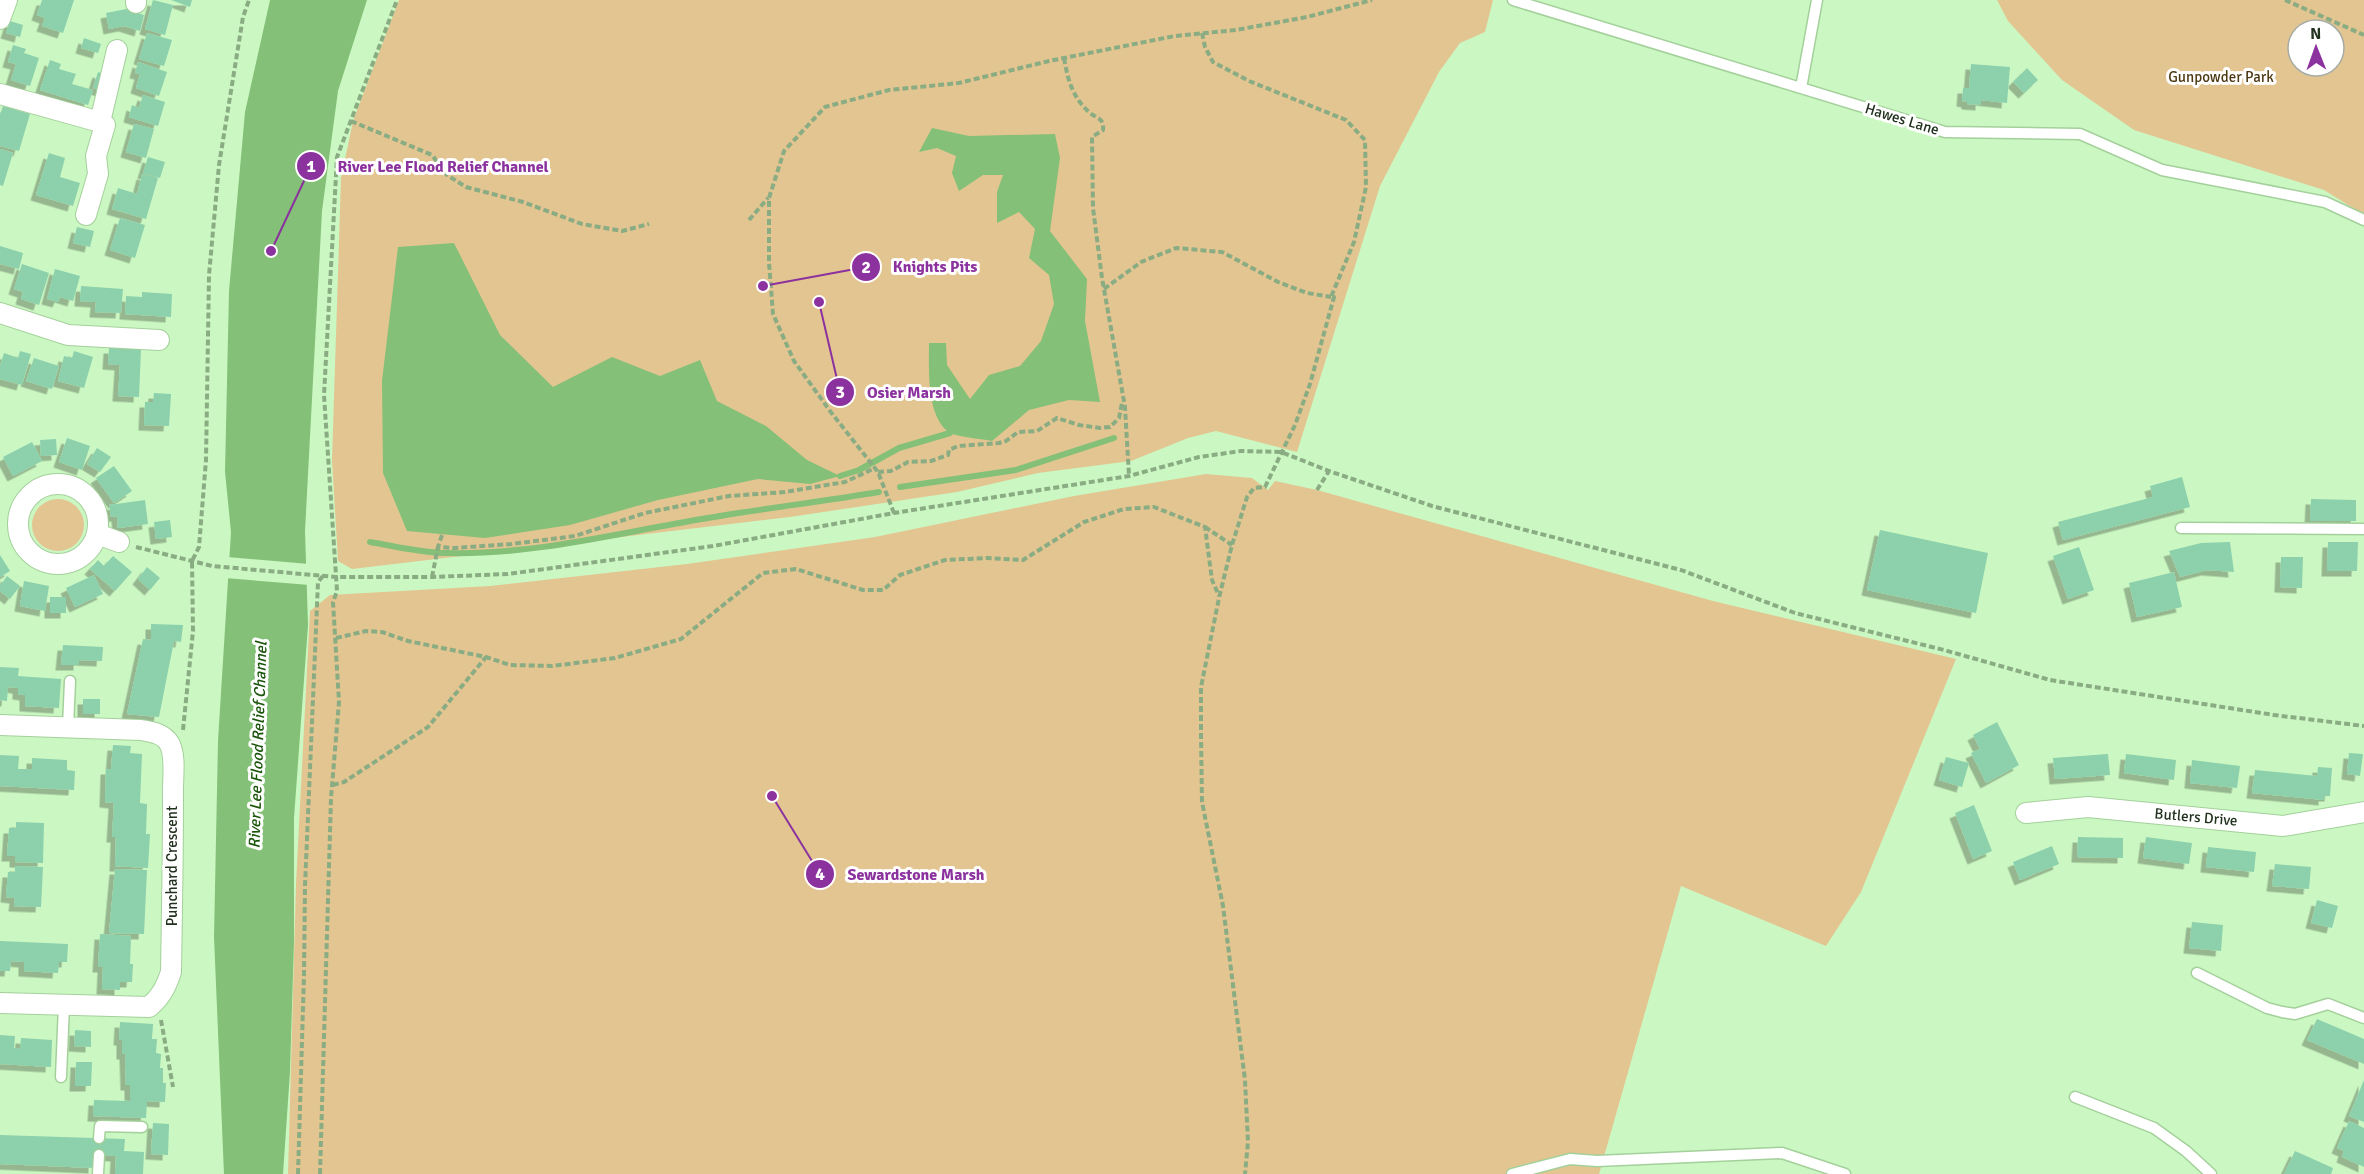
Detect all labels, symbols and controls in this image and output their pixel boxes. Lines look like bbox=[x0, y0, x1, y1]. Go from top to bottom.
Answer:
north arrow bbox=[2286, 18, 2346, 78]
text: N bbox=[2310, 24, 2321, 44]
park label: Gunpowder Park bbox=[2168, 68, 2274, 86]
street label: Hawes Lane bbox=[1863, 99, 1941, 139]
callout: River Lee Flood Relief Channel bbox=[296, 149, 561, 183]
text: 1 bbox=[306, 155, 316, 177]
text: River Lee Flood Relief Channel bbox=[337, 157, 549, 177]
callout: Knights Pits bbox=[851, 250, 989, 284]
text: 2 bbox=[861, 256, 871, 278]
text: Knights Pits bbox=[893, 257, 977, 277]
callout: Osier Marsh bbox=[825, 375, 963, 409]
text: 3 bbox=[835, 381, 845, 403]
text: Osier Marsh bbox=[867, 383, 951, 403]
water label: River Lee Flood Relief Channel bbox=[244, 640, 272, 849]
street label: Butlers Drive bbox=[2154, 804, 2238, 830]
street label: Punchard Crescent bbox=[163, 806, 181, 926]
callout: Sewardstone Marsh bbox=[805, 857, 996, 891]
text: 4 bbox=[815, 863, 825, 885]
text: Sewardstone Marsh bbox=[848, 865, 985, 885]

